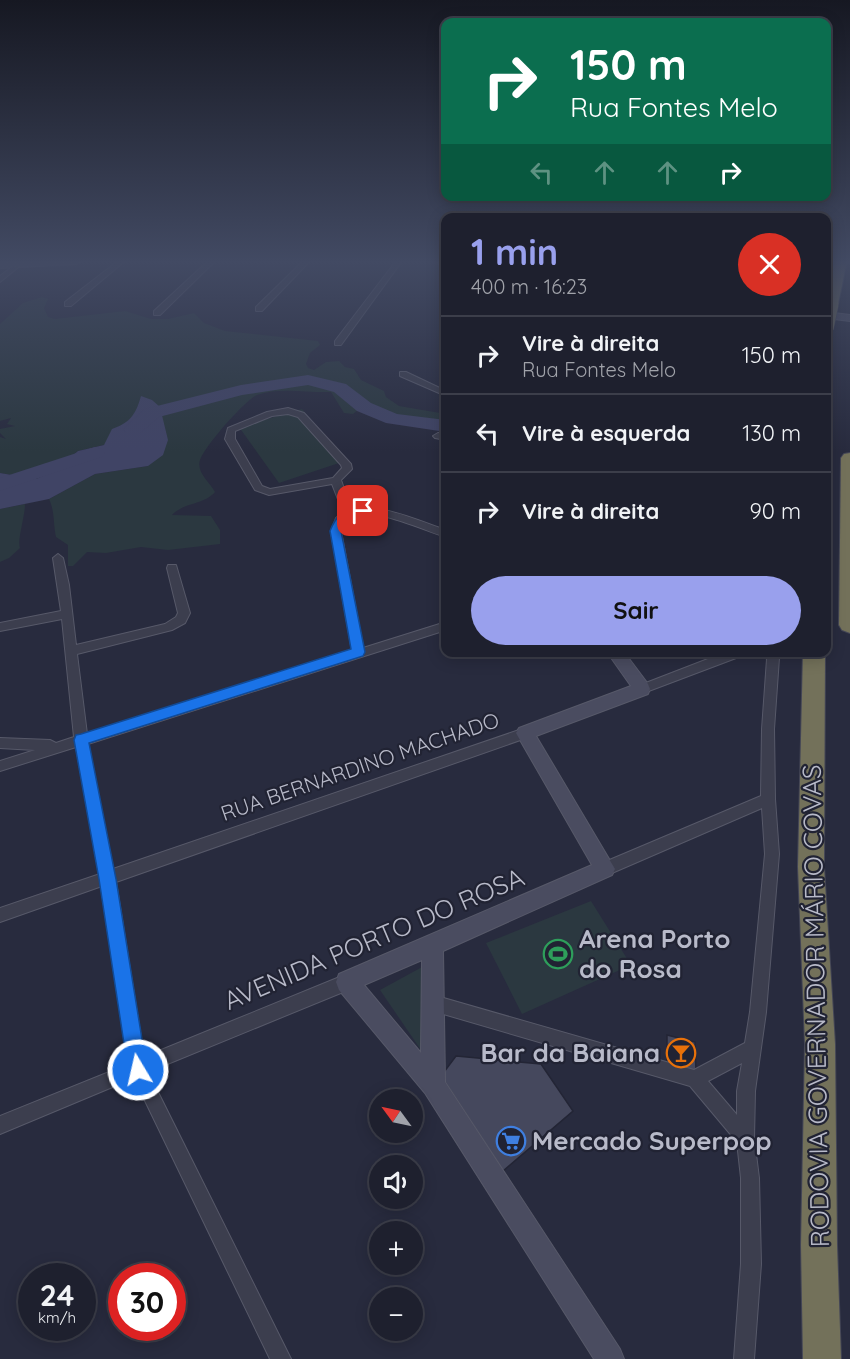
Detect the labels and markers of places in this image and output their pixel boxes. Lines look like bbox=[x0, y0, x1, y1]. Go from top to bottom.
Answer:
pin bbox=[337, 485, 388, 536]
place label: Arena Porto do Rosa bbox=[579, 922, 730, 985]
sports icon: Arena Porto do Rosa bbox=[542, 938, 574, 970]
place label: Bar da Baiana bbox=[480, 1036, 660, 1069]
bar icon: Bar da Baiana bbox=[665, 1037, 697, 1069]
place label: Mercado Superpop bbox=[532, 1124, 772, 1157]
supermarket icon: Mercado Superpop bbox=[495, 1125, 527, 1157]

